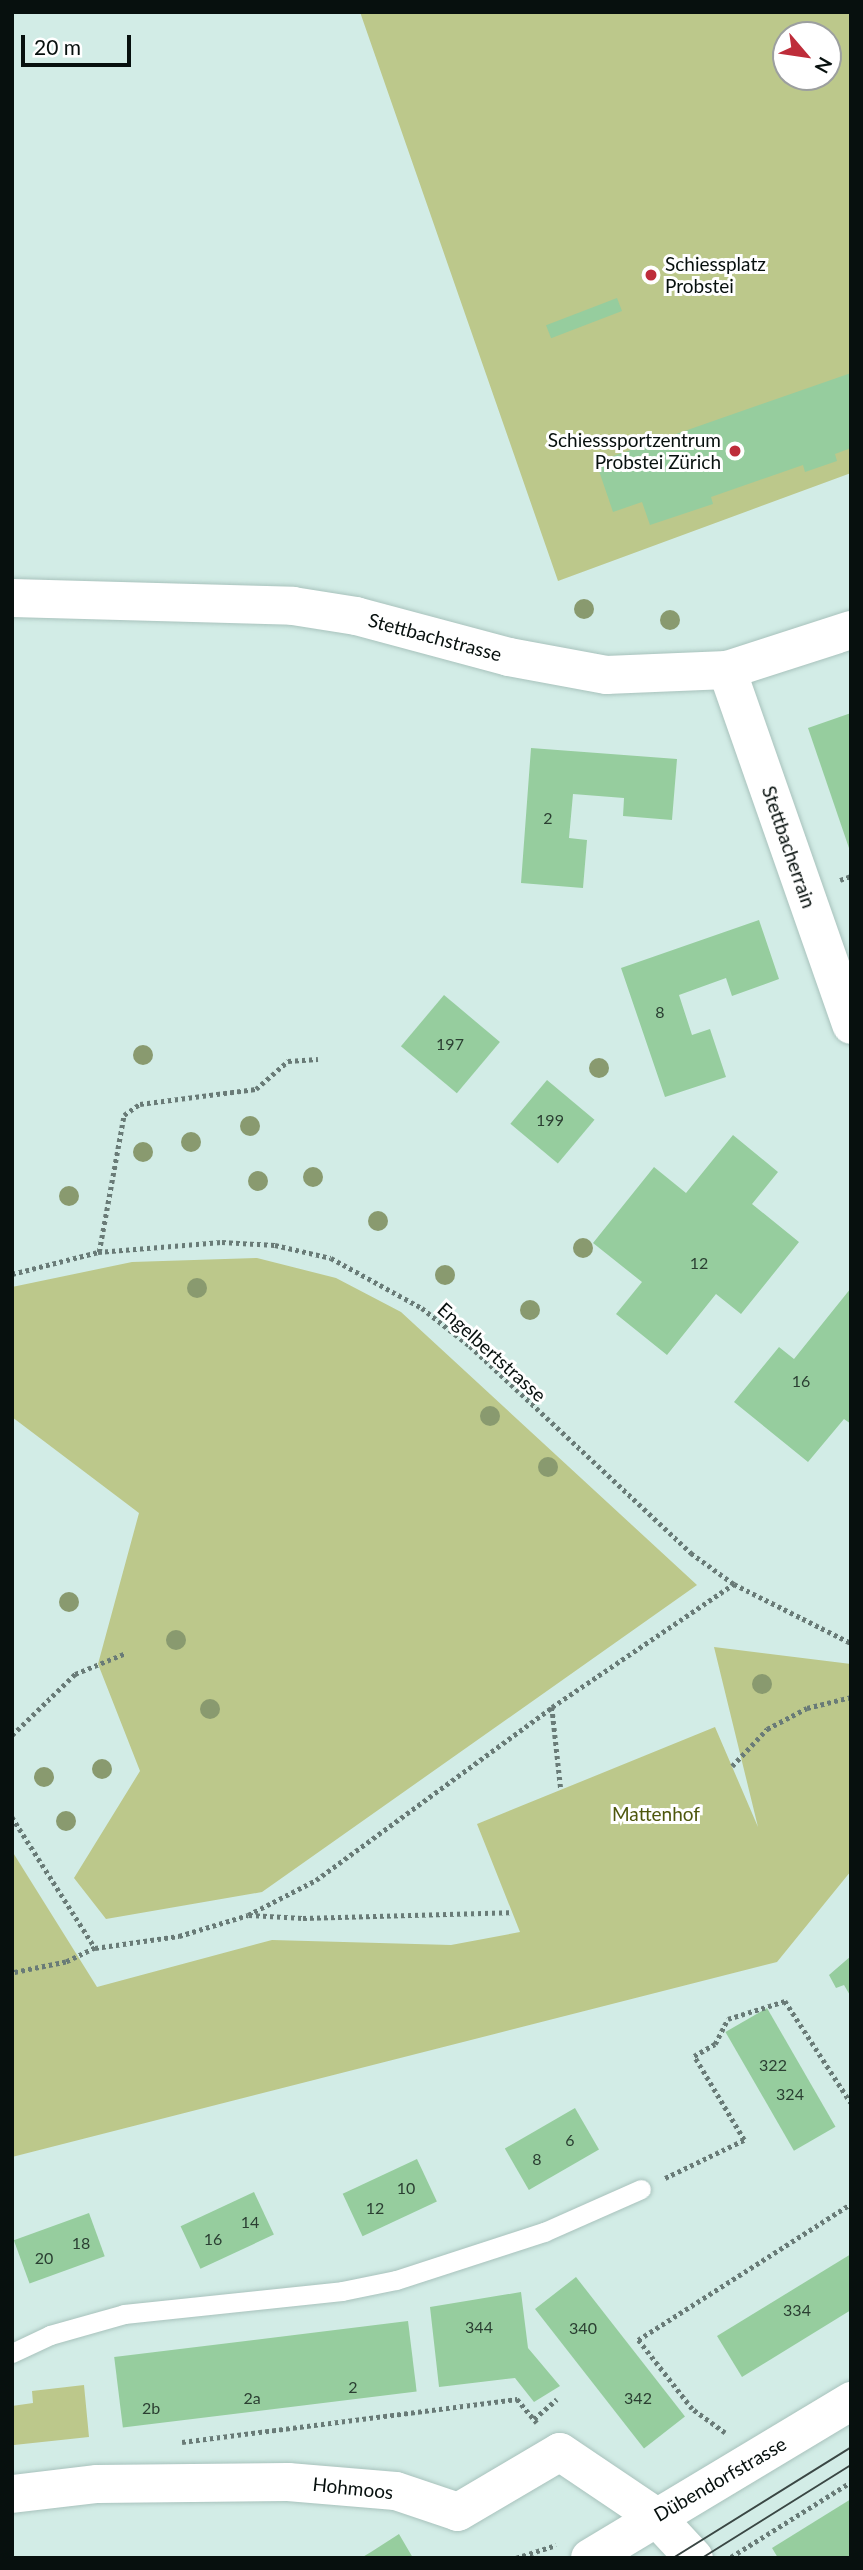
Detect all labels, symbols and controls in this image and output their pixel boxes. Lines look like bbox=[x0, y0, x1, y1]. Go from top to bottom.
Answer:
scale bar bbox=[24, 21, 135, 65]
north arrow bbox=[772, 21, 842, 91]
text: 20 m bbox=[34, 34, 81, 59]
text: N bbox=[810, 53, 838, 77]
place label: Schiessplatz Probstei bbox=[665, 253, 766, 297]
marker: Schiessplatz Probstei bbox=[643, 267, 659, 283]
place label: Schiesssportzentrum Probstei Zürich bbox=[548, 429, 721, 473]
marker: Schiesssportzentrum Probstei Zürich bbox=[727, 443, 743, 459]
street label: Stettbachstrasse bbox=[366, 608, 504, 666]
street label: Stettbacherrain bbox=[757, 783, 821, 911]
house number: 2 bbox=[543, 808, 553, 828]
house number: 8 bbox=[655, 1002, 665, 1022]
house number: 197 bbox=[436, 1034, 464, 1054]
house number: 199 bbox=[536, 1110, 564, 1130]
house number: 12 bbox=[690, 1253, 708, 1273]
street label: Engelbertstrasse bbox=[433, 1297, 551, 1407]
house number: 16 bbox=[792, 1371, 810, 1391]
park label: Mattenhof bbox=[612, 1803, 700, 1825]
house number: 322 bbox=[759, 2055, 787, 2075]
house number: 324 bbox=[776, 2084, 804, 2104]
house number: 6 bbox=[565, 2130, 575, 2150]
house number: 8 bbox=[532, 2149, 542, 2169]
house number: 10 bbox=[397, 2178, 415, 2198]
house number: 12 bbox=[366, 2198, 384, 2218]
house number: 14 bbox=[241, 2212, 259, 2232]
house number: 16 bbox=[204, 2229, 222, 2249]
house number: 18 bbox=[72, 2233, 90, 2253]
house number: 20 bbox=[35, 2248, 53, 2268]
house number: 334 bbox=[783, 2300, 811, 2320]
house number: 344 bbox=[465, 2317, 493, 2337]
house number: 340 bbox=[569, 2318, 597, 2338]
house number: 2 bbox=[348, 2377, 358, 2397]
house number: 2a bbox=[243, 2388, 261, 2408]
house number: 342 bbox=[624, 2388, 652, 2408]
house number: 2b bbox=[142, 2398, 160, 2418]
street label: Dübendorfstrasse bbox=[650, 2432, 790, 2526]
street label: Hohmoos bbox=[312, 2472, 394, 2504]

